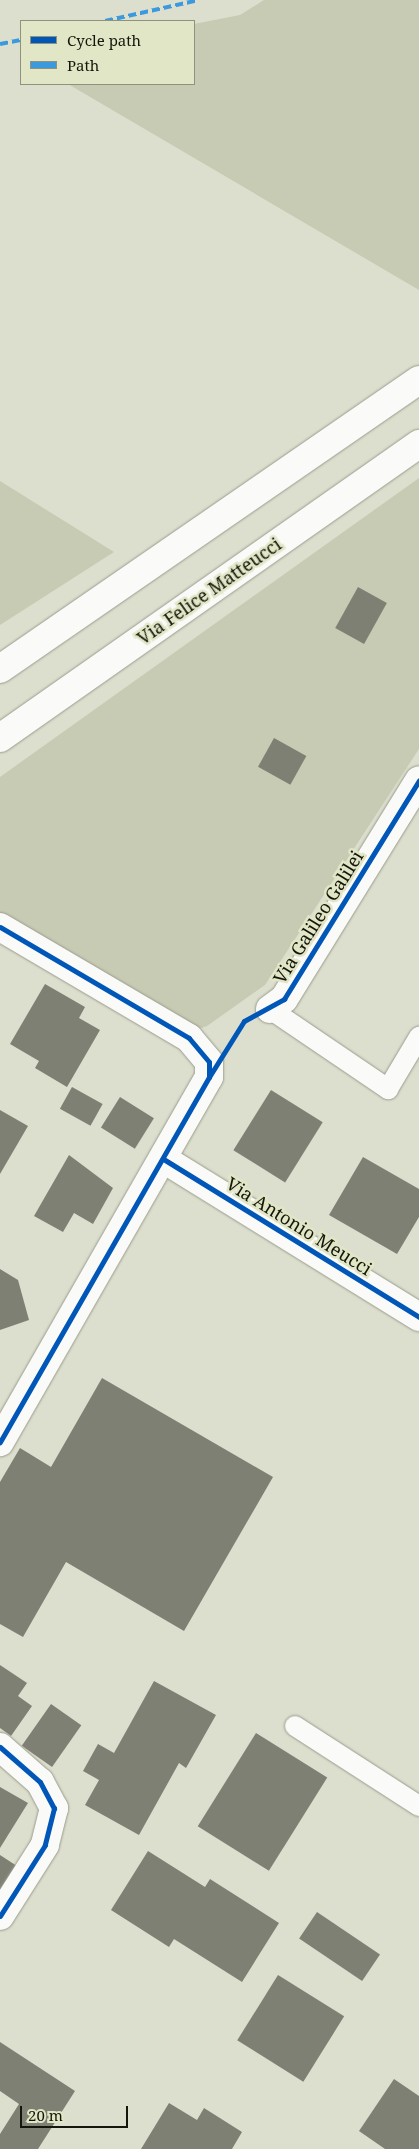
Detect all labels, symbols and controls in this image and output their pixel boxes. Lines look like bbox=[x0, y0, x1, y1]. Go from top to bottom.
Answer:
legend bbox=[20, 20, 195, 85]
text: Cycle path bbox=[67, 30, 141, 50]
text: Path bbox=[67, 55, 99, 75]
street label: Via Felice Matteucci bbox=[133, 533, 285, 649]
street label: Via Galileo Galilei bbox=[268, 847, 368, 987]
street label: Via Antonio Meucci bbox=[222, 1172, 376, 1280]
scale bar bbox=[22, 2096, 130, 2128]
text: 20 m bbox=[28, 2105, 63, 2125]

